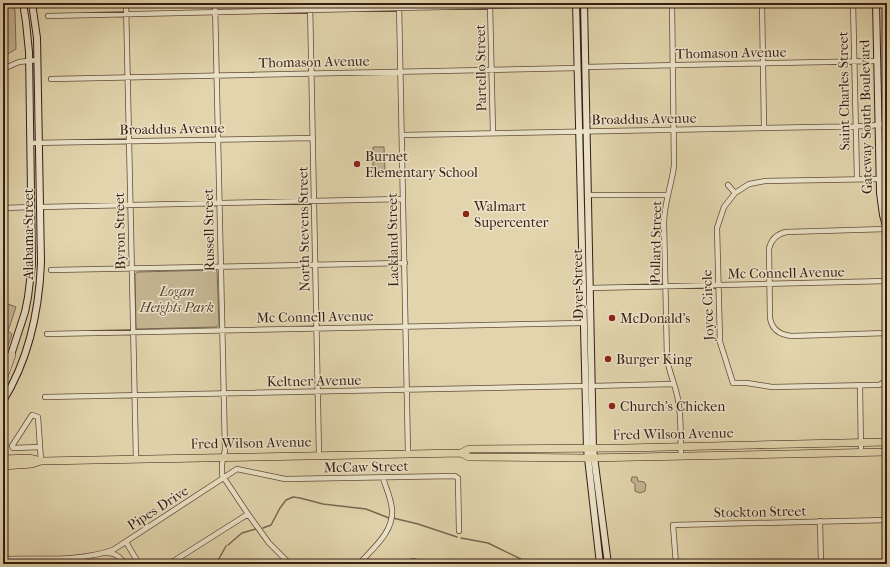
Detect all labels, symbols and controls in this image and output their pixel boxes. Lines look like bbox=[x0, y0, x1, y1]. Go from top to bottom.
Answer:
street label: Partello Street bbox=[472, 24, 490, 112]
street label: Saint Charles Street bbox=[834, 31, 854, 151]
street label: Gateway South Boulevard bbox=[856, 39, 876, 194]
street label: Thomason Avenue bbox=[675, 44, 787, 62]
street label: Thomason Avenue bbox=[258, 53, 370, 71]
street label: Broaddus Avenue bbox=[591, 110, 697, 128]
street label: Broaddus Avenue bbox=[119, 120, 225, 138]
place label: Burnet Elementary School bbox=[365, 148, 478, 181]
marker: Burnet Elementary School bbox=[352, 159, 362, 169]
street label: North Stevens Street bbox=[294, 166, 314, 292]
street label: Alabama Street bbox=[20, 188, 37, 281]
street label: Russell Street bbox=[200, 188, 218, 272]
street label: Byron Street bbox=[111, 192, 129, 270]
street label: Lackland Street bbox=[384, 193, 402, 287]
place label: Walmart Supercenter bbox=[473, 198, 549, 231]
street label: Pollard Street bbox=[647, 201, 665, 283]
marker: Walmart Supercenter bbox=[461, 209, 471, 219]
street label: Dyer Street bbox=[569, 249, 587, 319]
street label: Mc Connell Avenue bbox=[727, 263, 845, 283]
street label: Joyce Circle bbox=[698, 269, 718, 342]
park label: Logan Heights Park bbox=[139, 283, 214, 316]
street label: Mc Connell Avenue bbox=[256, 307, 374, 327]
place label: McDonald's bbox=[620, 310, 691, 327]
marker: McDonald's bbox=[607, 313, 617, 323]
place label: Burger King bbox=[616, 351, 693, 368]
marker: Burger King bbox=[603, 354, 613, 364]
street label: Keltner Avenue bbox=[266, 372, 362, 390]
place label: Church's Chicken bbox=[620, 398, 725, 415]
marker: Church's Chicken bbox=[607, 401, 617, 411]
street label: Fred Wilson Avenue bbox=[612, 424, 734, 444]
street label: Fred Wilson Avenue bbox=[190, 433, 312, 453]
street label: McCaw Street bbox=[323, 458, 409, 476]
street label: Pipes Drive bbox=[124, 482, 192, 534]
street label: Stockton Street bbox=[713, 503, 807, 521]

